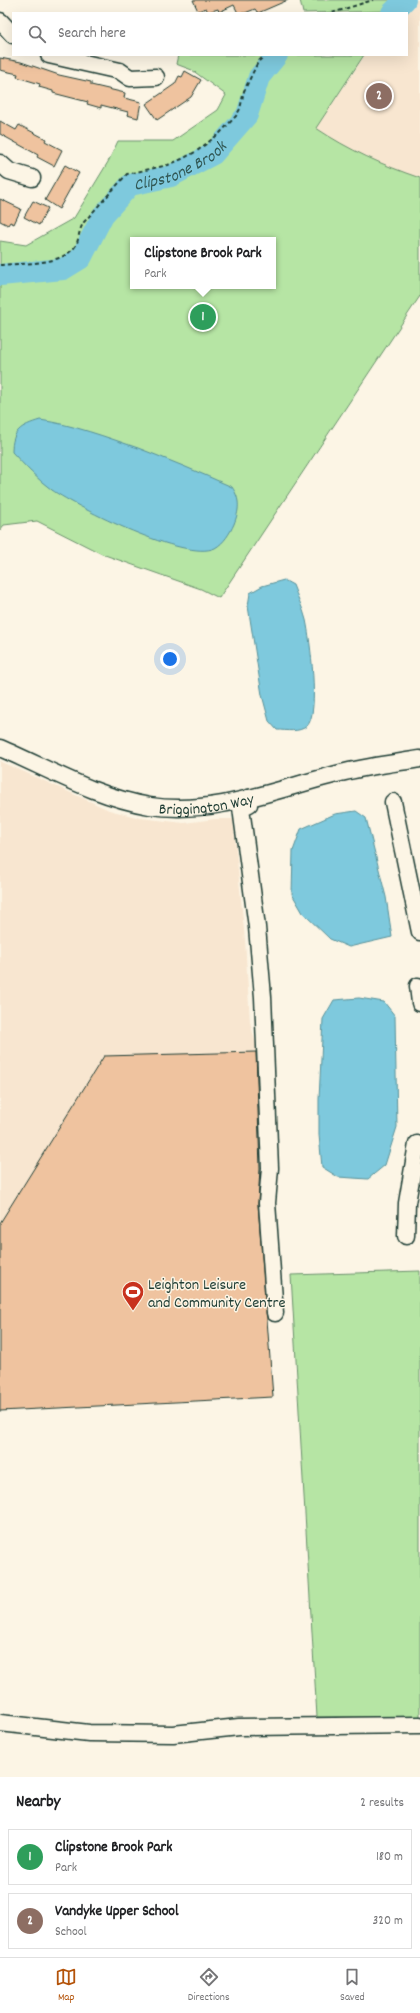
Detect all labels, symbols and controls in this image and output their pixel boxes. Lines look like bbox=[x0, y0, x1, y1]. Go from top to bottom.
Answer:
search box bbox=[12, 12, 408, 56]
icon: search bbox=[26, 23, 48, 45]
text: Search here bbox=[58, 23, 126, 45]
pin: 2 bbox=[366, 81, 392, 111]
water label: Clipstone Brook bbox=[132, 136, 235, 199]
popup bbox=[130, 237, 276, 289]
text: Clipstone Brook Park bbox=[144, 243, 262, 265]
text: Park bbox=[144, 265, 167, 284]
pin: 1 bbox=[190, 302, 216, 332]
your location bbox=[160, 649, 180, 669]
street label: Briggington Way bbox=[158, 788, 257, 822]
place label: Leighton Leisure and Community Centre bbox=[148, 1274, 286, 1315]
sports icon: Leighton Leisure and Community Centre bbox=[120, 1279, 146, 1312]
text: Nearby bbox=[16, 1791, 60, 1815]
text: 2 results bbox=[360, 1794, 404, 1813]
text: Clipstone Brook Park bbox=[55, 1837, 172, 1859]
text: 1 bbox=[29, 1848, 31, 1867]
text: 180 m bbox=[376, 1848, 403, 1867]
text: Park bbox=[55, 1859, 77, 1878]
text: Vandyke Upper School bbox=[55, 1901, 179, 1923]
text: 2 bbox=[27, 1912, 33, 1931]
text: 320 m bbox=[373, 1912, 403, 1931]
text: School bbox=[55, 1923, 87, 1942]
tab: Map bbox=[55, 1966, 77, 2006]
tab: Directions bbox=[188, 1966, 230, 2006]
tab: Saved bbox=[340, 1966, 365, 2006]

